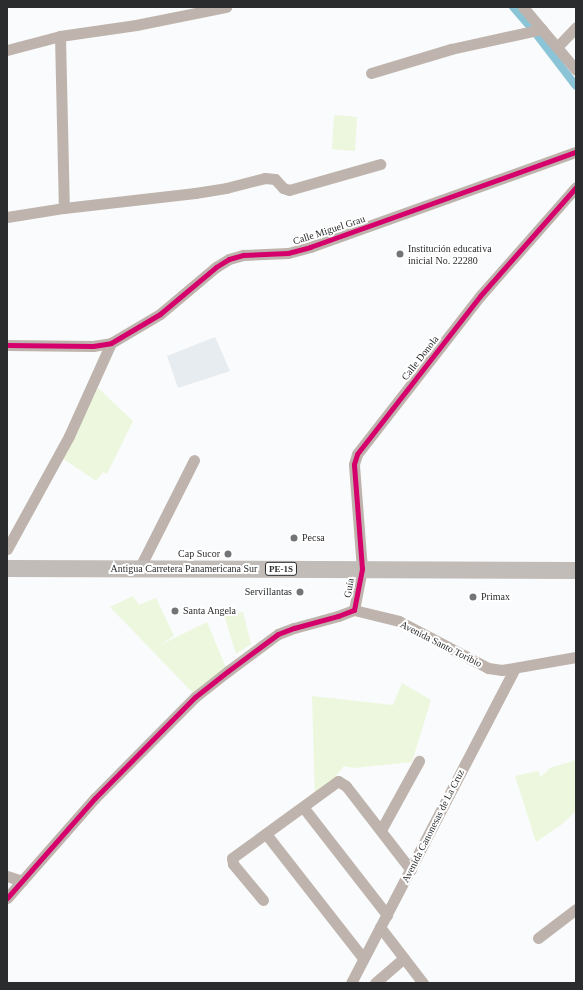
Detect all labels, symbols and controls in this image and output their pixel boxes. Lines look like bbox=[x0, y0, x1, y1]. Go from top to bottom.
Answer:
street label: Calle Miguel Grau bbox=[291, 213, 367, 247]
place label: Institución educativa inicial No. 22280 bbox=[408, 242, 492, 266]
marker: Institución educativa inicial No. 22280 bbox=[395, 249, 405, 259]
street label: Calle Donola bbox=[399, 333, 441, 383]
place label: Pecsa bbox=[302, 532, 325, 544]
marker: Pecsa bbox=[289, 533, 299, 543]
place label: Cap Sucor bbox=[178, 548, 220, 560]
marker: Cap Sucor bbox=[223, 549, 233, 559]
road number: PE-1S bbox=[264, 562, 298, 576]
street label: Antigua Carretera Panamericana Sur bbox=[111, 563, 257, 575]
street label: Guía bbox=[341, 577, 357, 599]
place label: Servillantas bbox=[245, 586, 292, 598]
marker: Servillantas bbox=[295, 587, 305, 597]
place label: Primax bbox=[481, 591, 510, 603]
marker: Primax bbox=[468, 592, 478, 602]
place label: Santa Angela bbox=[183, 605, 237, 617]
marker: Santa Angela bbox=[170, 606, 180, 616]
street label: Avenida Santo Toribio bbox=[398, 618, 484, 670]
street label: Avenida Canonesas de La Cruz bbox=[399, 767, 467, 885]

